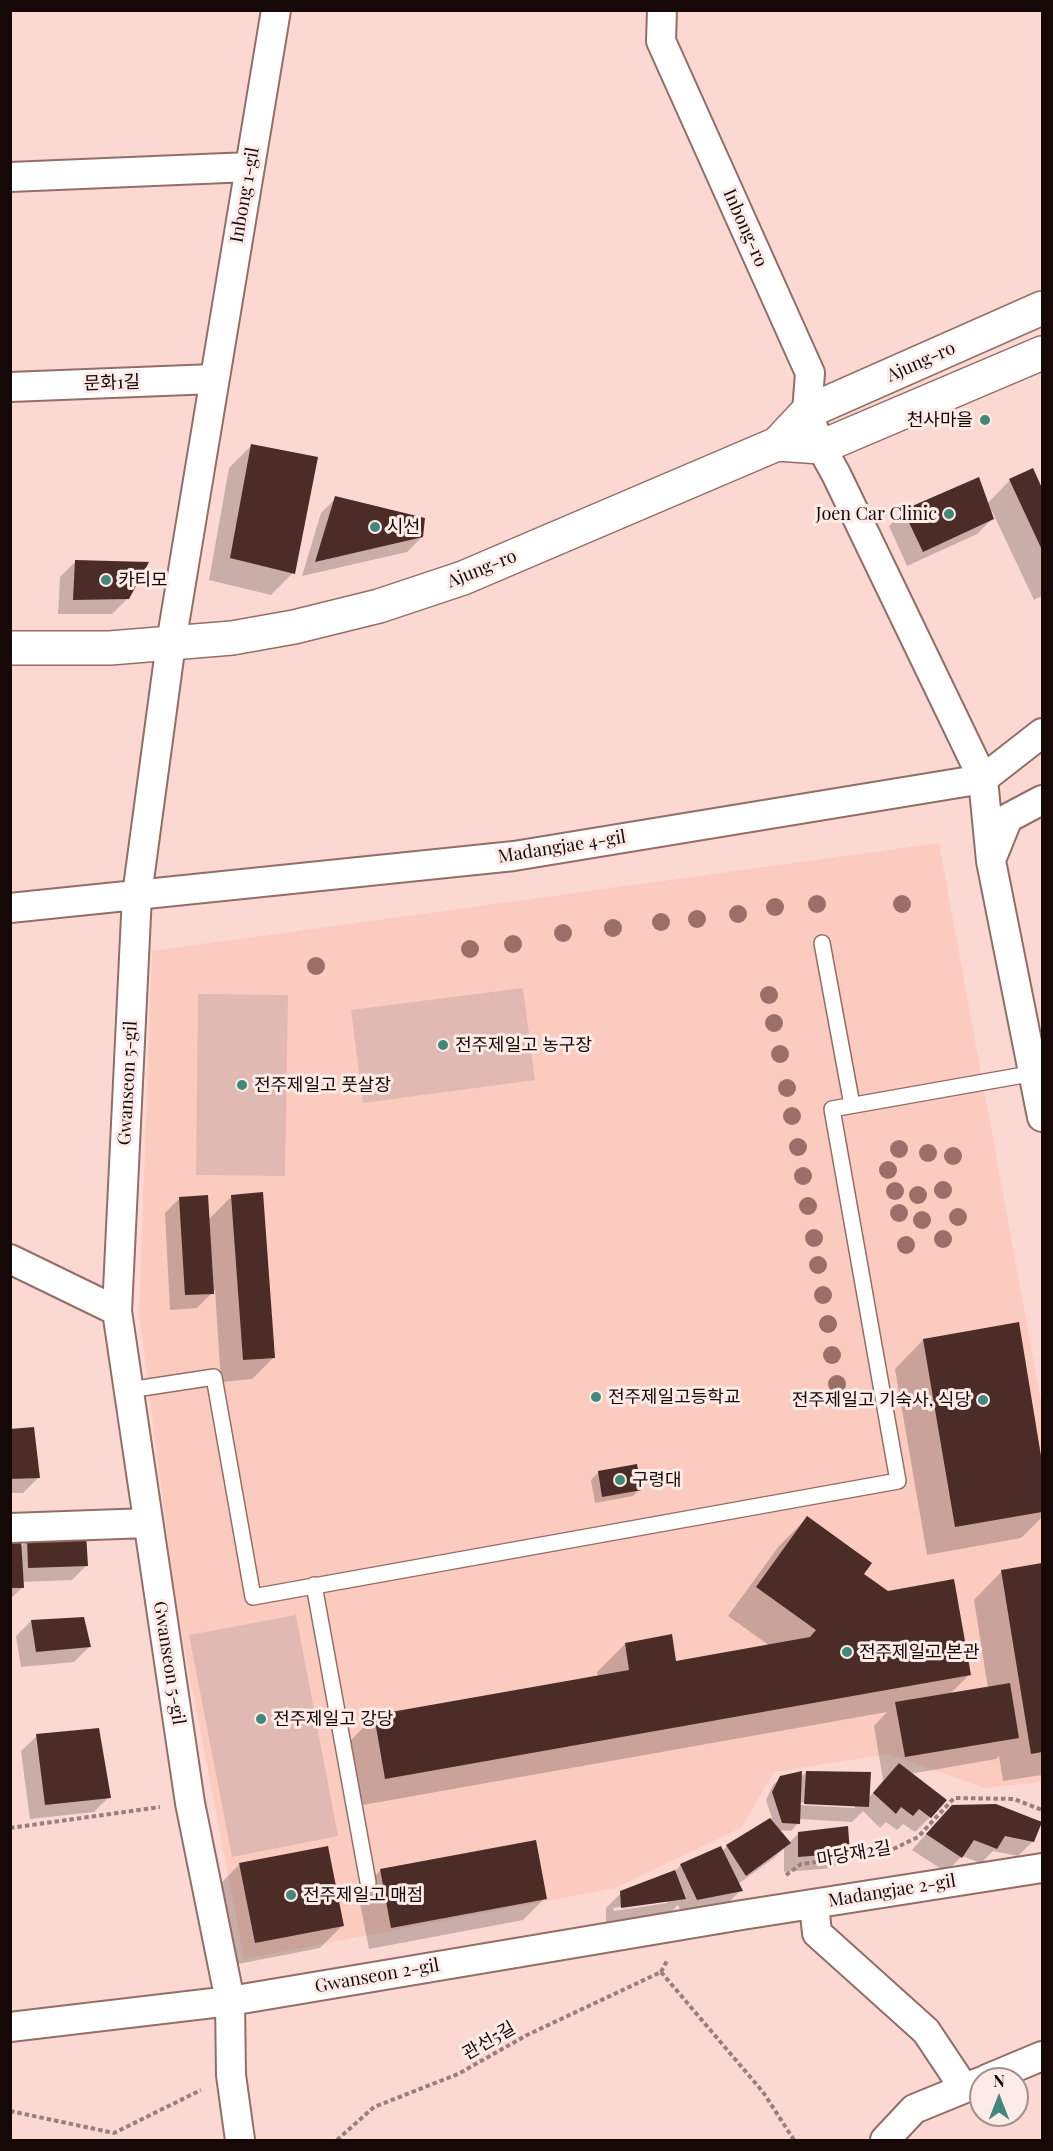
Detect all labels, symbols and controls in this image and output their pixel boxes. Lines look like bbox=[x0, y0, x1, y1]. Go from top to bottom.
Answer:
street label: Inbong 1-gil bbox=[226, 146, 264, 244]
street label: Inbong-ro bbox=[718, 186, 772, 270]
street label: Ajung-ro bbox=[883, 337, 959, 387]
street label: 문화1길 bbox=[83, 371, 141, 395]
place label: 천사마을 bbox=[907, 409, 973, 431]
marker: 천사마을 bbox=[978, 413, 992, 427]
place label: Joen Car Clinic bbox=[816, 503, 937, 525]
marker: Joen Car Clinic bbox=[942, 507, 956, 521]
place label: 시선 bbox=[387, 516, 420, 538]
marker: 시선 bbox=[368, 520, 382, 534]
street label: Ajung-ro bbox=[444, 545, 520, 593]
place label: 카티모 bbox=[118, 569, 168, 591]
marker: 카티모 bbox=[99, 573, 113, 587]
street label: Madangjae 4-gil bbox=[497, 826, 627, 868]
street label: Gwanseon 5-gil bbox=[114, 1020, 142, 1146]
place label: 전주제일고 농구장 bbox=[455, 1034, 592, 1056]
marker: 전주제일고 농구장 bbox=[436, 1038, 450, 1052]
place label: 전주제일고 풋살장 bbox=[254, 1074, 391, 1096]
marker: 전주제일고 풋살장 bbox=[235, 1078, 249, 1092]
place label: 전주제일고등학교 bbox=[608, 1386, 740, 1408]
place label: 전주제일고 기숙사, 식당 bbox=[792, 1389, 971, 1411]
marker: 전주제일고등학교 bbox=[589, 1390, 603, 1404]
marker: 전주제일고 기숙사, 식당 bbox=[976, 1393, 990, 1407]
place label: 구령대 bbox=[632, 1469, 682, 1491]
marker: 구령대 bbox=[613, 1473, 627, 1487]
street label: Gwanseon 5-gil bbox=[149, 1600, 189, 1726]
place label: 전주제일고 본관 bbox=[859, 1641, 979, 1663]
marker: 전주제일고 본관 bbox=[840, 1645, 854, 1659]
place label: 전주제일고 강당 bbox=[273, 1708, 393, 1730]
marker: 전주제일고 강당 bbox=[254, 1712, 268, 1726]
street label: 마당재2길 bbox=[815, 1837, 893, 1871]
street label: Madangjae 2-gil bbox=[827, 1870, 957, 1912]
place label: 전주제일고 매점 bbox=[303, 1884, 423, 1906]
marker: 전주제일고 매점 bbox=[284, 1888, 298, 1902]
street label: Gwanseon 2-gil bbox=[313, 1954, 441, 1998]
street label: 관선5길 bbox=[459, 2017, 519, 2065]
north arrow bbox=[969, 2067, 1029, 2127]
text: N bbox=[993, 2070, 1005, 2091]

